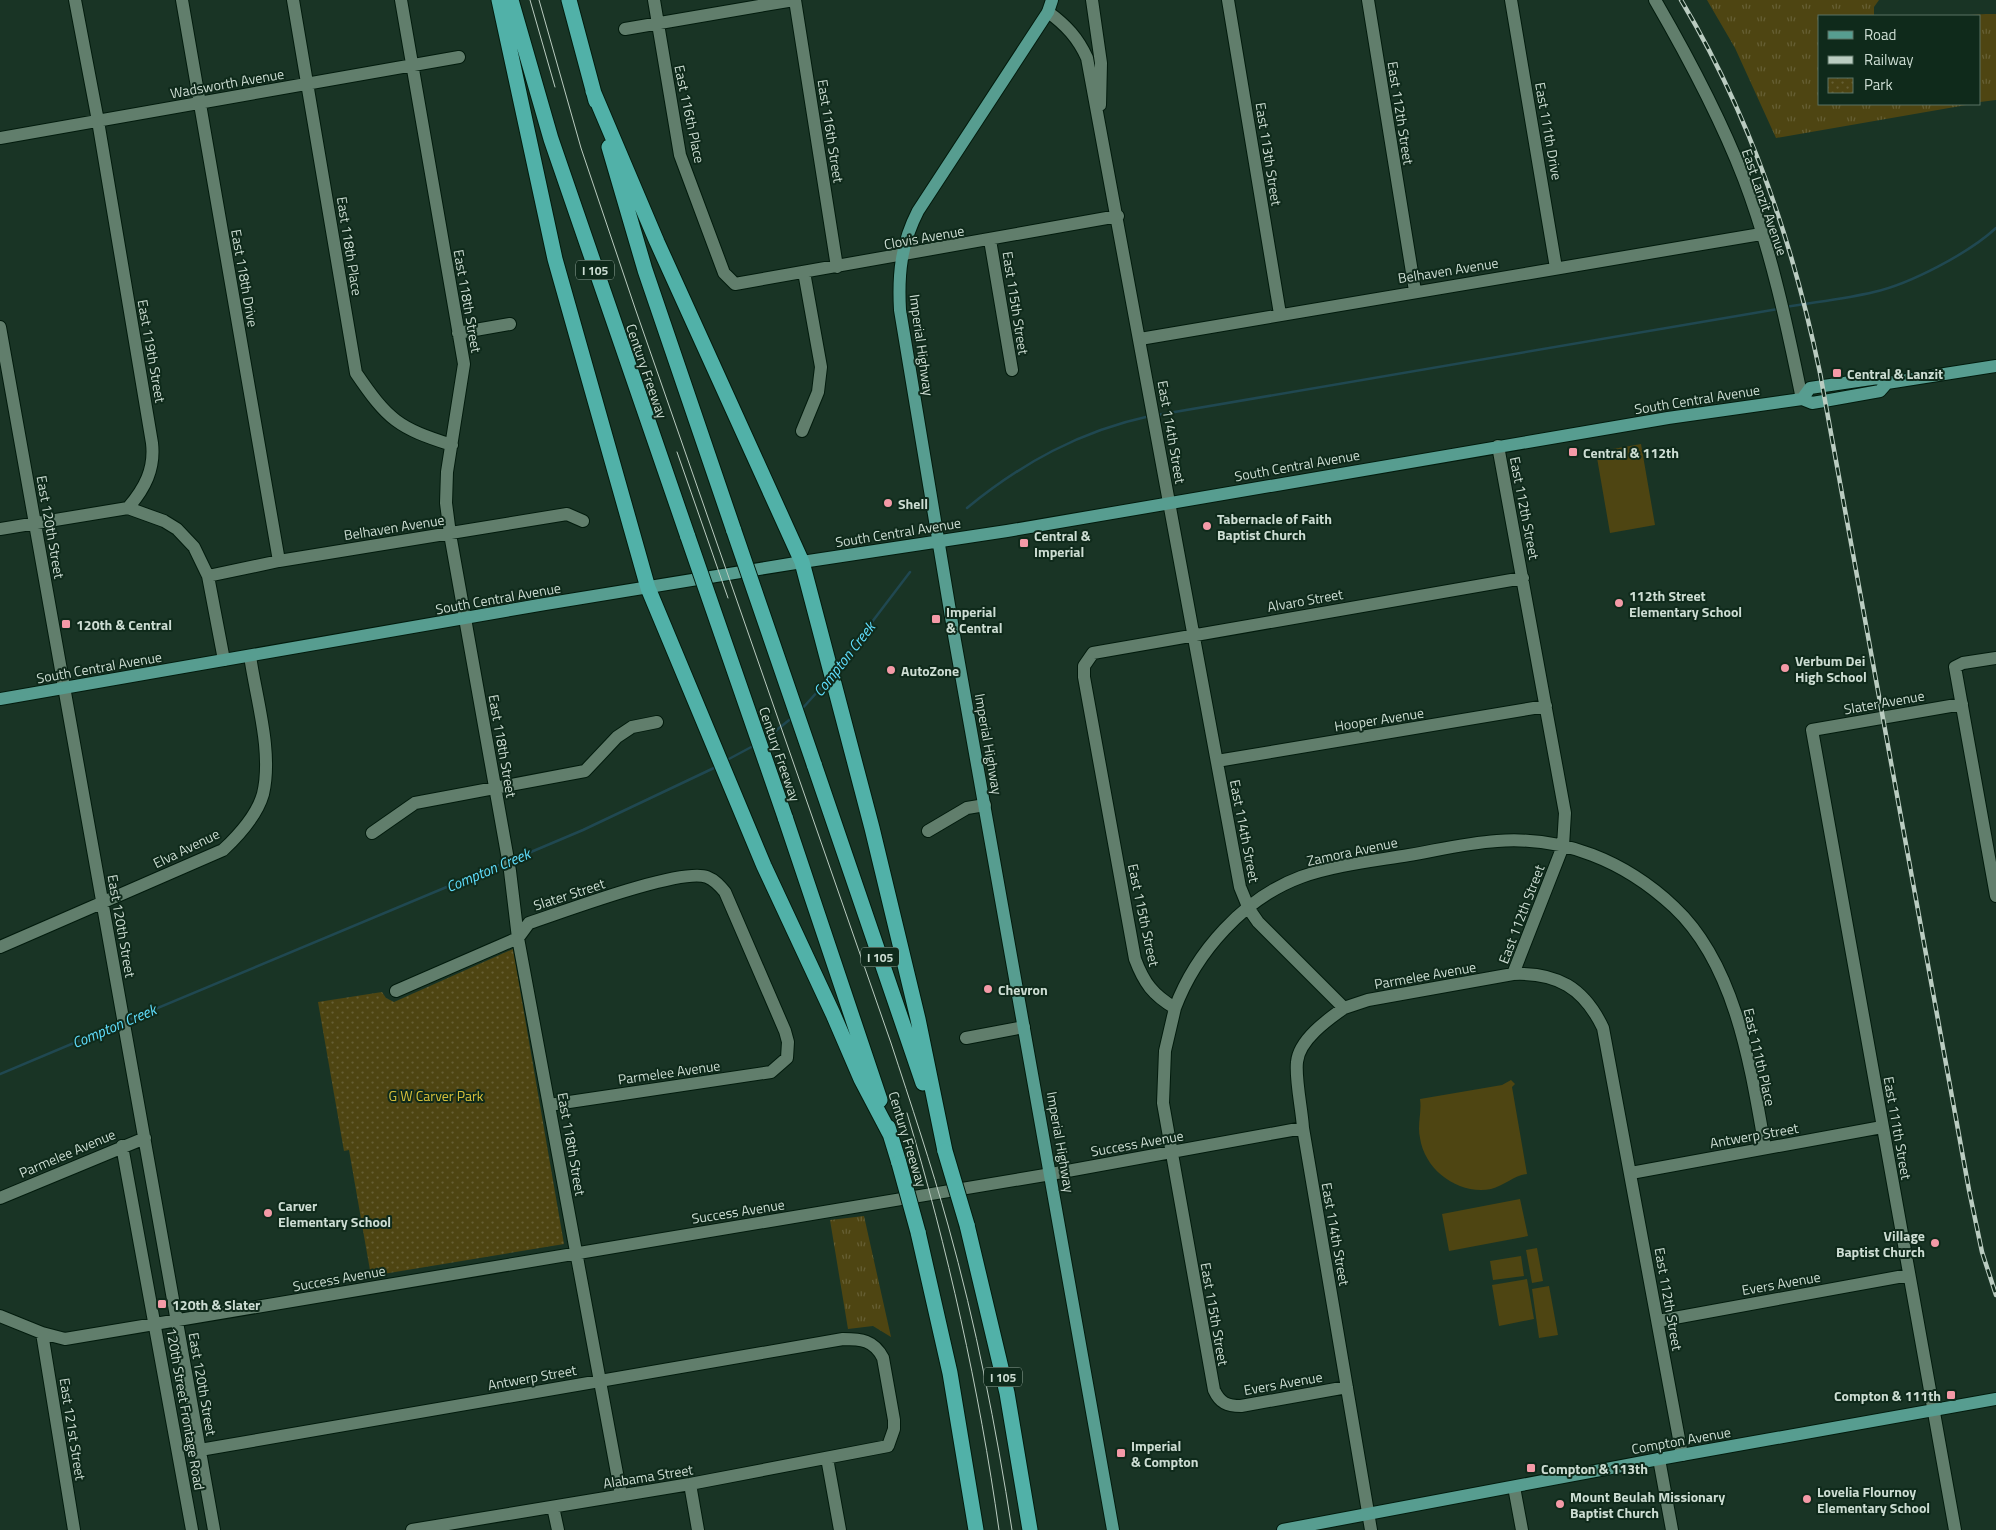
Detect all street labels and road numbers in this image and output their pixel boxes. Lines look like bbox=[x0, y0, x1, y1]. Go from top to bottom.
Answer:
street label: East 112th Street bbox=[1382, 60, 1420, 166]
street label: Wadsworth Avenue bbox=[168, 63, 286, 103]
street label: East 116th Place bbox=[669, 63, 711, 165]
street label: East 116th Street bbox=[812, 78, 850, 184]
street label: East 111th Drive bbox=[1530, 80, 1568, 182]
street label: East 113th Street bbox=[1250, 101, 1288, 207]
street label: East Lanzit Avenue bbox=[1737, 146, 1793, 258]
street label: East 118th Place bbox=[332, 195, 368, 297]
street label: Clovis Avenue bbox=[882, 220, 966, 254]
street label: East 118th Drive bbox=[226, 227, 264, 329]
street label: East 118th Street bbox=[449, 248, 487, 354]
street label: East 115th Street bbox=[997, 250, 1035, 356]
street label: Belhaven Avenue bbox=[1396, 252, 1500, 288]
road number: I 105 bbox=[576, 260, 614, 280]
street label: Imperial Highway bbox=[904, 293, 940, 397]
street label: East 119th Street bbox=[133, 298, 171, 404]
street label: Century Freeway bbox=[621, 321, 673, 422]
street label: East 114th Street bbox=[1153, 379, 1191, 485]
street label: South Central Avenue bbox=[1633, 379, 1761, 419]
street label: South Central Avenue bbox=[1233, 444, 1361, 486]
street label: East 112th Street bbox=[1505, 455, 1545, 561]
street label: East 120th Street bbox=[32, 474, 70, 580]
street label: Belhaven Avenue bbox=[342, 509, 446, 545]
street label: South Central Avenue bbox=[834, 512, 962, 552]
street label: South Central Avenue bbox=[434, 577, 562, 619]
street label: Alvaro Street bbox=[1266, 583, 1345, 617]
street label: South Central Avenue bbox=[35, 646, 163, 688]
street label: Slater Avenue bbox=[1842, 685, 1926, 719]
street label: Imperial Highway bbox=[970, 692, 1008, 796]
street label: East 118th Street bbox=[484, 693, 522, 799]
street label: Hooper Avenue bbox=[1333, 702, 1425, 736]
street label: Century Freeway bbox=[754, 704, 806, 805]
street label: East 114th Street bbox=[1225, 778, 1265, 884]
street label: Elva Avenue bbox=[149, 823, 223, 873]
street label: Zamora Avenue bbox=[1305, 831, 1399, 871]
street label: East 112th Street bbox=[1492, 861, 1550, 966]
street label: East 115th Street bbox=[1123, 862, 1165, 968]
street label: East 120th Street bbox=[103, 873, 141, 979]
street label: Slater Street bbox=[531, 873, 607, 915]
road number: I 105 bbox=[861, 948, 899, 966]
street label: Parmelee Avenue bbox=[1372, 956, 1478, 994]
street label: East 111th Place bbox=[1739, 1006, 1781, 1108]
street label: Parmelee Avenue bbox=[616, 1054, 722, 1090]
street label: East 111th Street bbox=[1879, 1075, 1917, 1181]
street label: Century Freeway bbox=[883, 1088, 933, 1190]
street label: Imperial Highway bbox=[1042, 1090, 1080, 1194]
street label: East 118th Street bbox=[553, 1091, 591, 1197]
street label: Antwerp Street bbox=[1708, 1117, 1800, 1153]
street label: Parmelee Avenue bbox=[15, 1123, 119, 1183]
street label: Success Avenue bbox=[1089, 1124, 1185, 1162]
street label: East 114th Street bbox=[1317, 1181, 1355, 1287]
street label: Success Avenue bbox=[690, 1193, 786, 1229]
street label: East 112th Street bbox=[1650, 1246, 1688, 1352]
street label: Success Avenue bbox=[291, 1259, 387, 1297]
street label: East 115th Street bbox=[1196, 1261, 1234, 1367]
street label: Evers Avenue bbox=[1740, 1266, 1822, 1300]
street label: 120th Street Frontage Road bbox=[161, 1326, 211, 1492]
street label: East 120th Street bbox=[184, 1331, 222, 1437]
street label: Antwerp Street bbox=[486, 1359, 578, 1395]
street label: Evers Avenue bbox=[1242, 1366, 1324, 1400]
road number: I 105 bbox=[984, 1368, 1022, 1386]
street label: East 121st Street bbox=[55, 1376, 91, 1482]
street label: Compton Avenue bbox=[1630, 1421, 1732, 1459]
street label: Alabama Street bbox=[601, 1459, 695, 1493]

